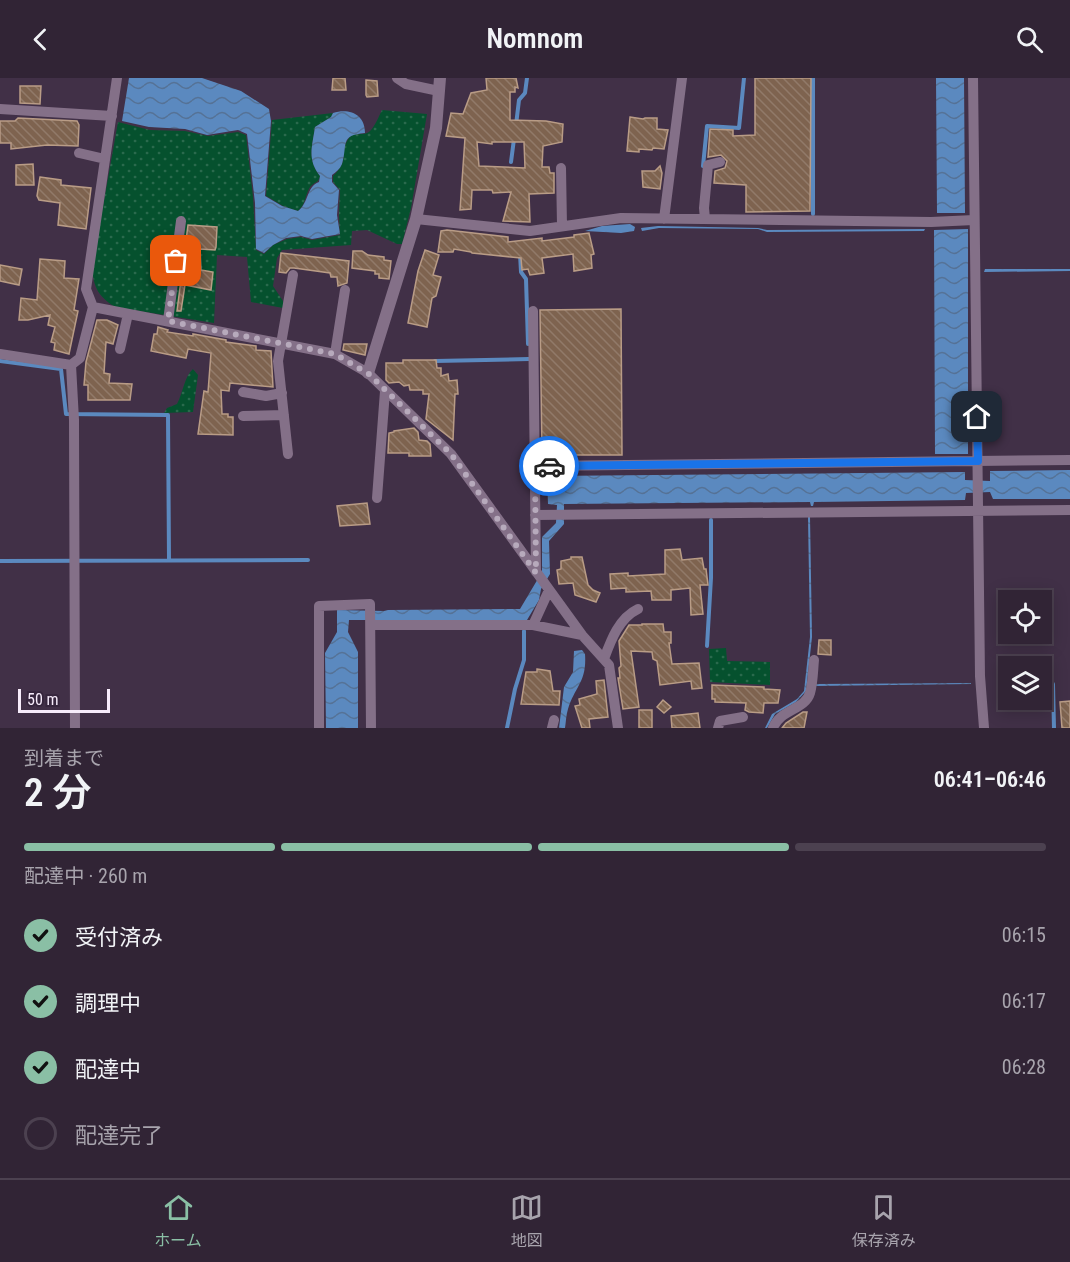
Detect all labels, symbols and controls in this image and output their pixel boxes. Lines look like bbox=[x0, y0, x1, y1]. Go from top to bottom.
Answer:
icon: back bbox=[24, 23, 57, 56]
text: Nomnom bbox=[487, 23, 583, 55]
icon: search bbox=[1013, 23, 1046, 56]
pin bbox=[150, 235, 201, 286]
icon: bag bbox=[159, 244, 192, 277]
pin bbox=[951, 391, 1002, 442]
icon: home bbox=[960, 400, 993, 433]
courier bbox=[519, 436, 579, 496]
icon: car bbox=[533, 450, 566, 483]
map controls bbox=[998, 590, 1052, 710]
button: locate bbox=[998, 590, 1052, 644]
button: layers bbox=[998, 656, 1052, 710]
scale bar bbox=[18, 686, 110, 714]
text: 50 m bbox=[27, 690, 59, 709]
text: 到着まで bbox=[24, 746, 104, 770]
text: 06:41–06:46 bbox=[934, 767, 1046, 792]
text: 2 分 bbox=[24, 770, 92, 816]
text: 配達中 · 260 m bbox=[24, 864, 147, 888]
icon: check bbox=[24, 919, 57, 952]
text: 06:15 bbox=[1002, 923, 1046, 947]
text: 受付済み bbox=[75, 925, 163, 950]
icon: check bbox=[24, 985, 57, 1018]
text: 06:17 bbox=[1002, 989, 1046, 1013]
text: 調理中 bbox=[75, 991, 141, 1016]
icon: check bbox=[24, 1051, 57, 1084]
text: 06:28 bbox=[1002, 1055, 1046, 1079]
text: 配達中 bbox=[75, 1057, 141, 1082]
text: 配達完了 bbox=[75, 1123, 163, 1148]
tab: ホーム bbox=[154, 1191, 202, 1251]
tab: 地図 bbox=[510, 1191, 543, 1251]
tab: 保存済み bbox=[852, 1191, 916, 1251]

